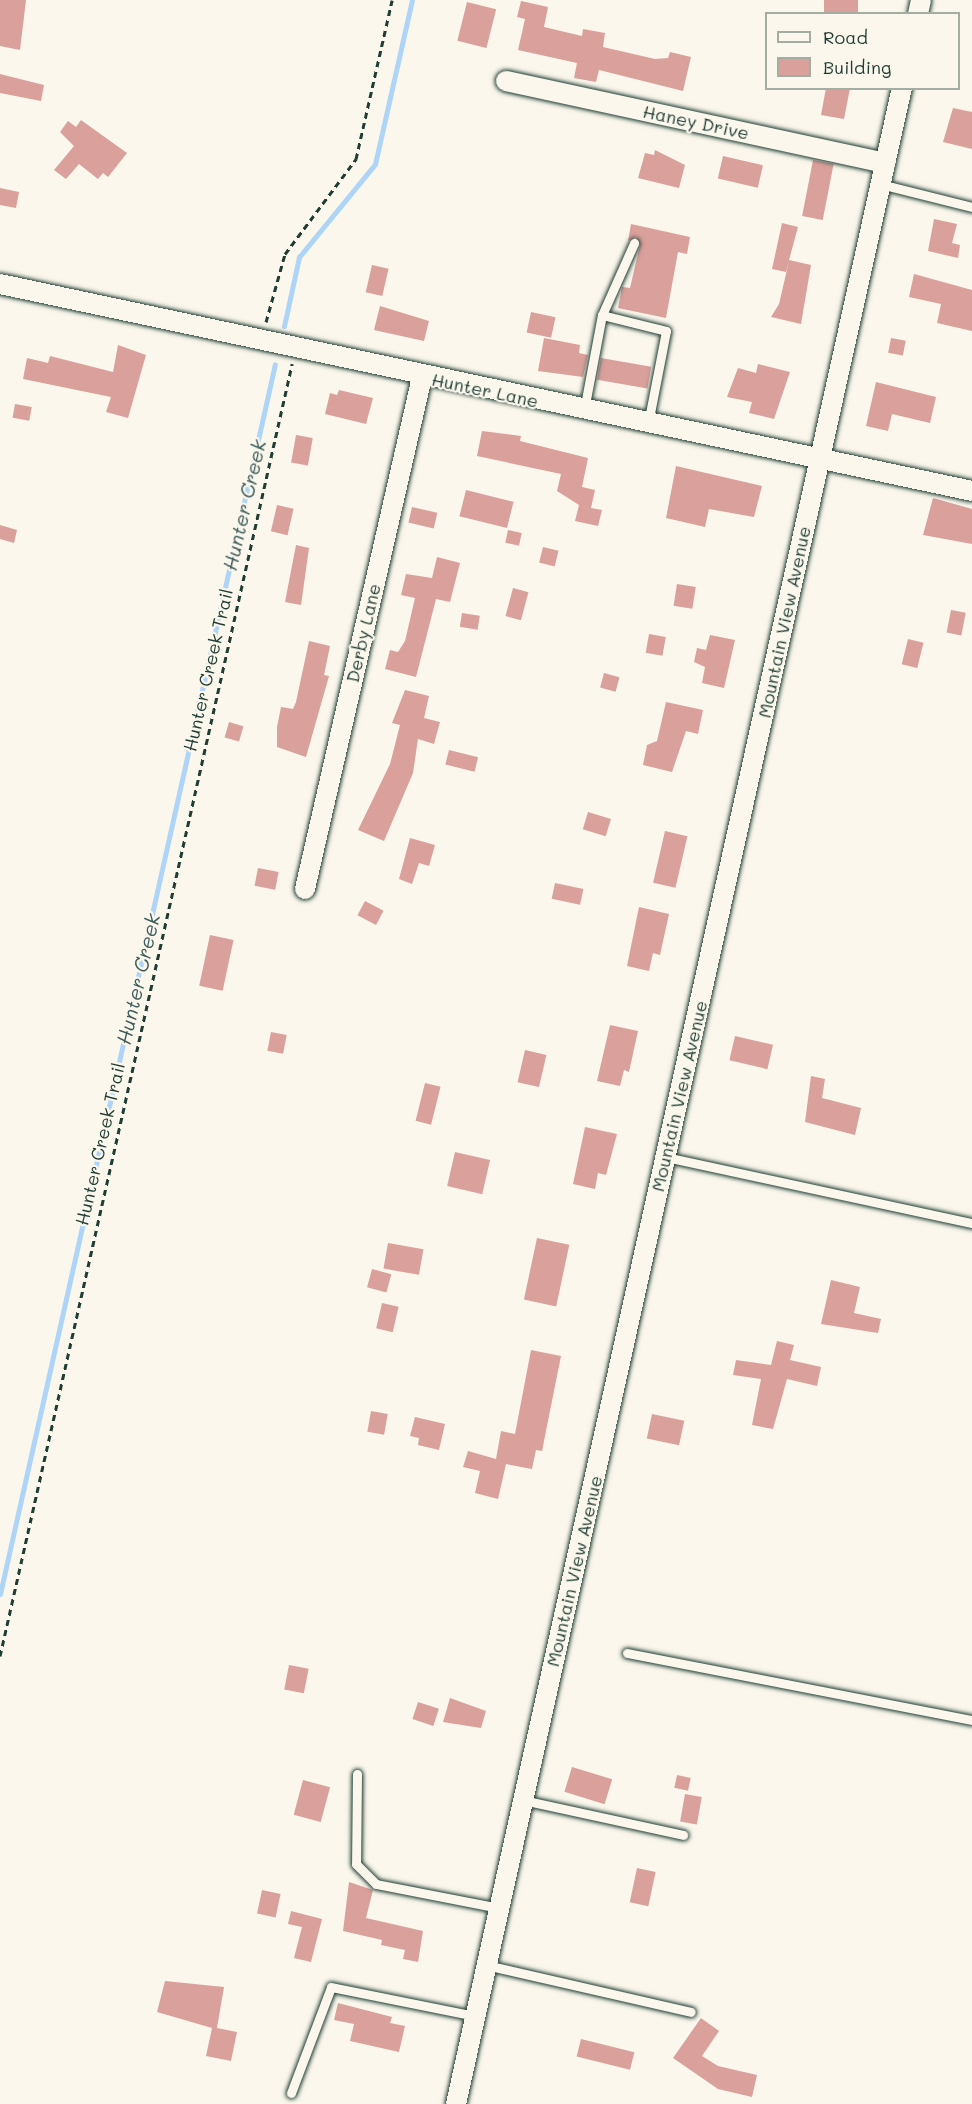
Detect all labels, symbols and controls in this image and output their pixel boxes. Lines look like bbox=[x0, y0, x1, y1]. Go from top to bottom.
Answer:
legend bbox=[765, 12, 960, 90]
text: Road bbox=[823, 25, 868, 49]
text: Building bbox=[823, 55, 891, 79]
street label: Haney Drive bbox=[641, 100, 751, 144]
street label: Hunter Lane bbox=[430, 368, 540, 412]
water label: Hunter Creek bbox=[217, 437, 271, 573]
street label: Mountain View Avenue bbox=[753, 524, 815, 720]
street label: Derby Lane bbox=[341, 581, 385, 685]
street label: Hunter Creek Trail bbox=[179, 587, 237, 753]
water label: Hunter Creek bbox=[111, 911, 165, 1047]
street label: Mountain View Avenue bbox=[646, 998, 712, 1194]
street label: Hunter Creek Trail bbox=[71, 1061, 129, 1227]
street label: Mountain View Avenue bbox=[541, 1473, 607, 1669]

